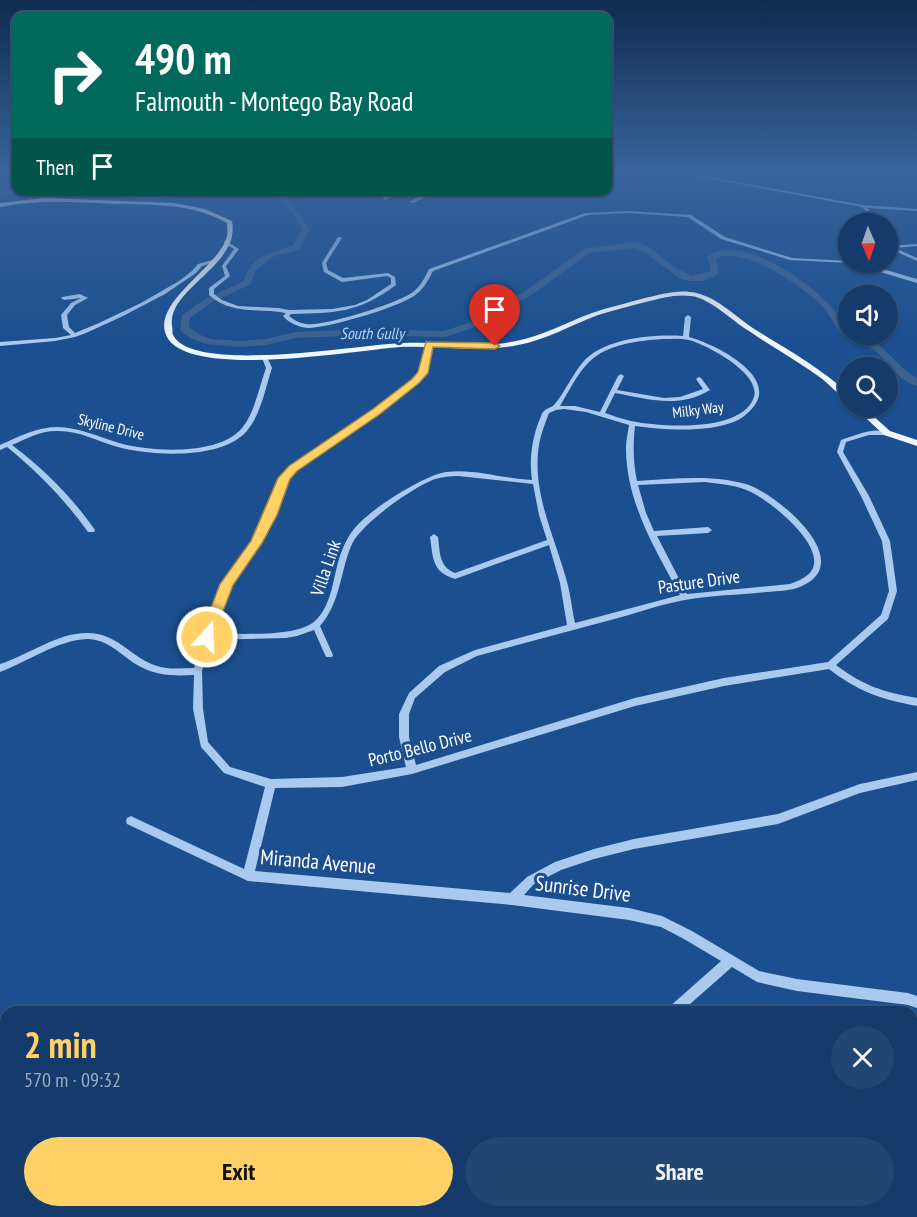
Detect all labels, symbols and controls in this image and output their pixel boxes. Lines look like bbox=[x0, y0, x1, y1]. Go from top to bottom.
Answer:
text: 490 m bbox=[135, 31, 232, 86]
icon: right bbox=[36, 36, 114, 114]
text: Falmouth - Montego Bay Road bbox=[135, 84, 413, 118]
icon: arrive bbox=[86, 150, 119, 183]
text: Then bbox=[36, 153, 74, 181]
north arrow bbox=[838, 213, 898, 273]
map controls bbox=[838, 213, 898, 417]
pin bbox=[469, 284, 520, 346]
button: sound bbox=[838, 285, 898, 345]
icon: arrive bbox=[478, 293, 511, 326]
water label: South Gully bbox=[340, 323, 406, 343]
button: search bbox=[838, 357, 898, 417]
street label: Milky Way bbox=[671, 397, 725, 422]
street label: Skyline Drive bbox=[76, 409, 146, 444]
street label: Villa Link bbox=[305, 537, 346, 600]
street label: Pasture Drive bbox=[656, 564, 741, 599]
position arrow bbox=[175, 605, 239, 669]
street label: Porto Bello Drive bbox=[366, 724, 474, 771]
street label: Miranda Avenue bbox=[259, 843, 377, 880]
street label: Sunrise Drive bbox=[534, 869, 632, 908]
text: 2 min bbox=[24, 1021, 97, 1068]
button: close bbox=[831, 1026, 894, 1089]
text: 570 m · 09:32 bbox=[24, 1067, 121, 1093]
button: Exit bbox=[24, 1137, 453, 1206]
button: Share bbox=[465, 1137, 894, 1206]

